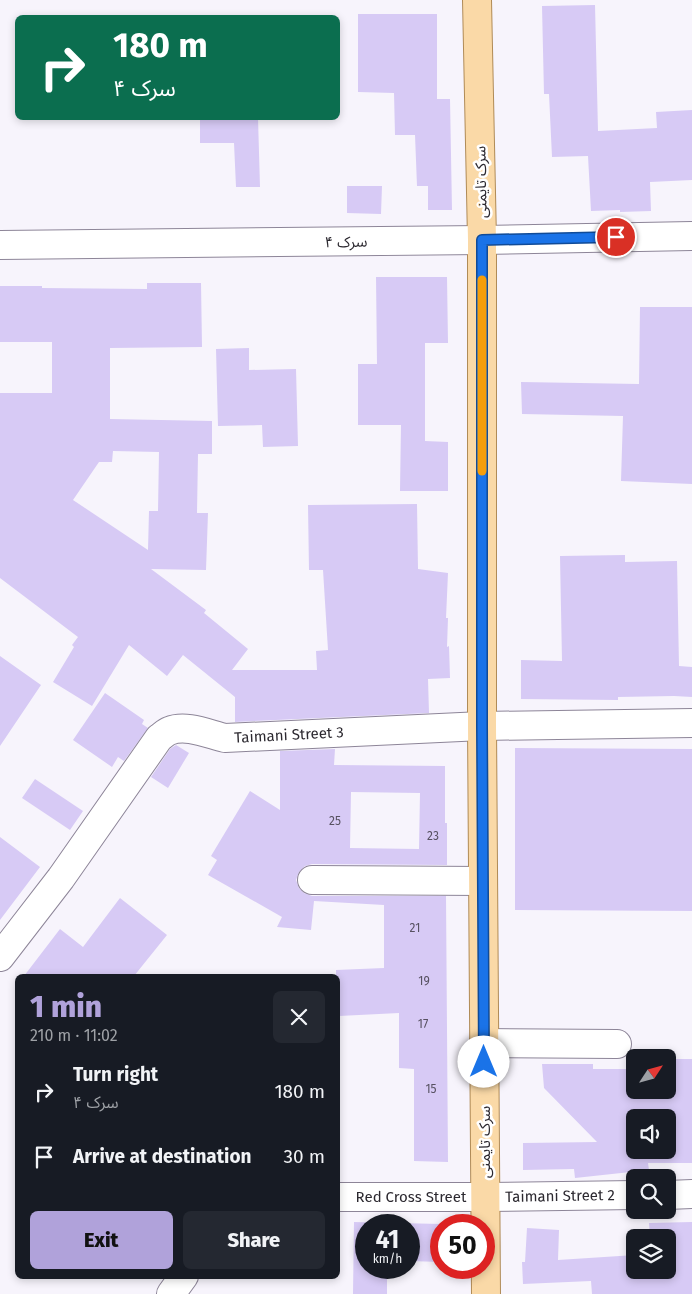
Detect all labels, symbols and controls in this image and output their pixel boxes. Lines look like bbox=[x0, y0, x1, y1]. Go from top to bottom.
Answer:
text: 180 m bbox=[113, 24, 208, 66]
icon: right bbox=[30, 35, 95, 100]
text: سرک ۴ bbox=[113, 75, 176, 102]
street label: سرک تایمنی bbox=[471, 145, 491, 218]
pin bbox=[595, 216, 637, 258]
icon: arrive bbox=[602, 223, 630, 251]
street label: سرک ۴ bbox=[324, 233, 368, 251]
street label: Taimani Street 3 bbox=[234, 723, 344, 747]
house number: 25 bbox=[329, 814, 341, 828]
house number: 23 bbox=[427, 829, 439, 843]
house number: 21 bbox=[410, 921, 420, 935]
house number: 19 bbox=[418, 974, 430, 988]
text: 1 min bbox=[30, 989, 102, 1025]
button: close bbox=[273, 991, 325, 1043]
house number: 17 bbox=[418, 1017, 428, 1031]
text: 210 m · 11:02 bbox=[30, 1026, 118, 1045]
position arrow bbox=[457, 1035, 509, 1087]
north arrow bbox=[626, 1049, 676, 1099]
map controls bbox=[626, 1049, 676, 1279]
text: Turn right bbox=[73, 1063, 158, 1086]
icon: right bbox=[30, 1078, 58, 1106]
text: 180 m bbox=[274, 1080, 325, 1103]
house number: 15 bbox=[425, 1082, 437, 1096]
text: سرک ۴ bbox=[73, 1093, 119, 1112]
street label: سرک تایمنی bbox=[476, 1106, 494, 1178]
button: sound bbox=[626, 1109, 676, 1159]
icon: arrive bbox=[30, 1143, 58, 1171]
text: Arrive at destination bbox=[73, 1145, 252, 1168]
text: 30 m bbox=[284, 1145, 325, 1168]
button: search bbox=[626, 1169, 676, 1219]
street label: Taimani Street 2 bbox=[505, 1186, 615, 1206]
street label: Red Cross Street bbox=[356, 1188, 467, 1206]
button: Exit bbox=[30, 1211, 173, 1269]
button: Share bbox=[183, 1211, 325, 1269]
speed limit sign: 50 bbox=[430, 1214, 495, 1279]
text: 41 bbox=[376, 1225, 399, 1255]
button: layers bbox=[626, 1229, 676, 1279]
text: km/h bbox=[373, 1252, 402, 1266]

